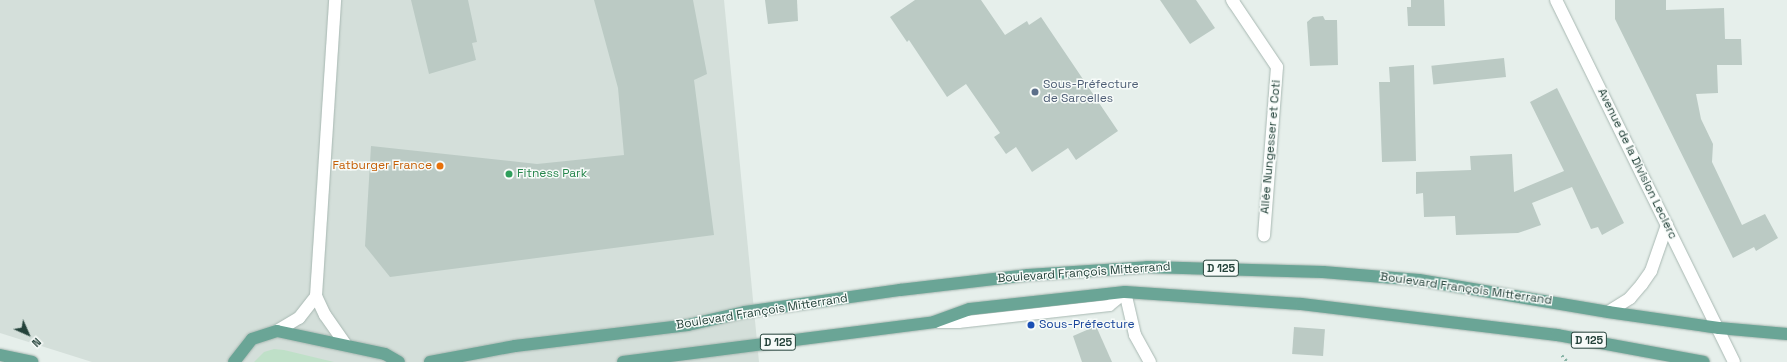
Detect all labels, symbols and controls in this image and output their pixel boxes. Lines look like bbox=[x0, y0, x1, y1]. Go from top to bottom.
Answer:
place label: Sous-Préfecture de Sarcelles bbox=[1043, 78, 1139, 106]
street label: Allée Nungesser et Coti bbox=[1258, 79, 1284, 215]
street label: Avenue de la Division Leclerc bbox=[1594, 86, 1680, 242]
marker: Sous-Préfecture de Sarcelles bbox=[1030, 87, 1040, 97]
place label: Fatburger France bbox=[332, 159, 432, 173]
marker: Fatburger France bbox=[435, 161, 445, 171]
place label: Fitness Park bbox=[517, 167, 587, 181]
marker: Fitness Park bbox=[504, 169, 514, 179]
road number: D 125 bbox=[1202, 259, 1240, 277]
street label: Boulevard François Mitterrand bbox=[997, 260, 1171, 286]
street label: Boulevard François Mitterrand bbox=[1379, 270, 1553, 308]
street label: Boulevard François Mitterrand bbox=[675, 291, 849, 333]
north arrow bbox=[8, 314, 48, 354]
place label: Sous-Préfecture bbox=[1039, 318, 1135, 332]
marker: Sous-Préfecture bbox=[1026, 320, 1036, 330]
road number: D 125 bbox=[1570, 331, 1608, 349]
road number: D 125 bbox=[759, 333, 797, 351]
text: N bbox=[29, 335, 44, 350]

